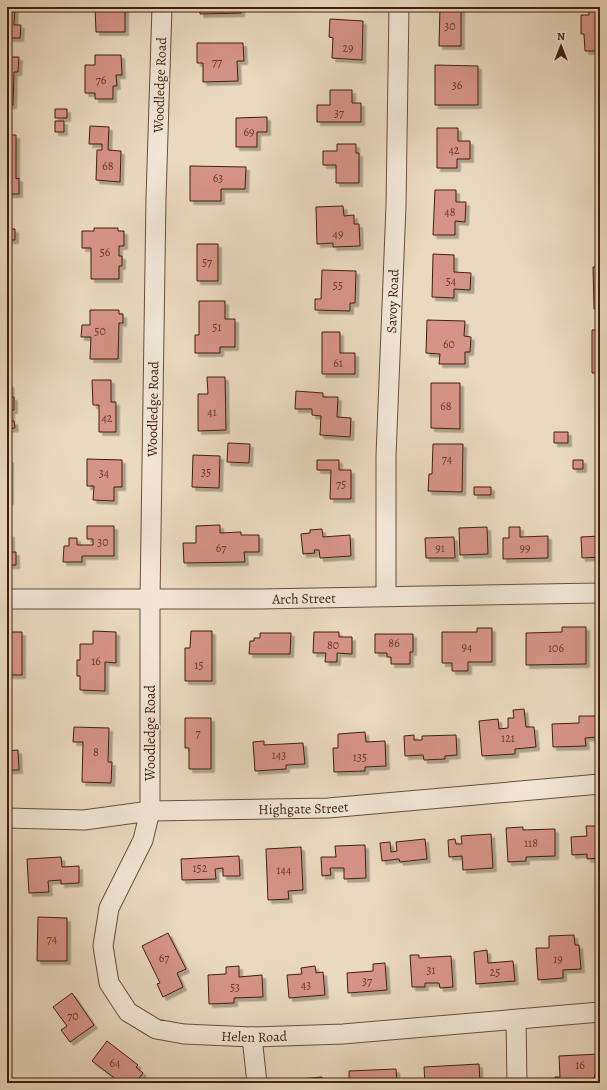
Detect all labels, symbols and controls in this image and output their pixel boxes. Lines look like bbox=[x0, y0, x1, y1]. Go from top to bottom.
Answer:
house number: 30 bbox=[444, 18, 456, 34]
north arrow bbox=[541, 26, 581, 66]
text: N bbox=[557, 29, 565, 44]
street label: Woodledge Road bbox=[149, 36, 171, 134]
house number: 29 bbox=[342, 40, 354, 56]
house number: 77 bbox=[212, 54, 223, 70]
house number: 76 bbox=[96, 72, 107, 88]
house number: 36 bbox=[452, 77, 463, 93]
house number: 37 bbox=[334, 105, 345, 121]
house number: 69 bbox=[243, 124, 255, 140]
house number: 42 bbox=[448, 142, 460, 158]
house number: 68 bbox=[102, 158, 114, 174]
house number: 63 bbox=[213, 170, 223, 186]
house number: 48 bbox=[444, 204, 456, 220]
house number: 49 bbox=[333, 226, 343, 242]
house number: 56 bbox=[100, 244, 111, 260]
house number: 57 bbox=[202, 254, 213, 270]
street label: Savoy Road bbox=[381, 268, 403, 334]
house number: 54 bbox=[446, 273, 457, 289]
house number: 55 bbox=[333, 277, 343, 293]
house number: 51 bbox=[212, 319, 222, 335]
house number: 50 bbox=[94, 323, 106, 339]
house number: 60 bbox=[443, 336, 455, 352]
house number: 61 bbox=[333, 355, 343, 371]
street label: Woodledge Road bbox=[143, 360, 163, 458]
house number: 68 bbox=[440, 398, 452, 414]
house number: 41 bbox=[207, 404, 217, 420]
house number: 42 bbox=[101, 410, 113, 426]
house number: 74 bbox=[442, 451, 453, 467]
house number: 35 bbox=[201, 464, 211, 480]
house number: 34 bbox=[99, 465, 110, 481]
house number: 75 bbox=[336, 476, 346, 492]
house number: 30 bbox=[97, 534, 109, 550]
house number: 67 bbox=[216, 540, 227, 556]
house number: 91 bbox=[435, 540, 445, 556]
house number: 99 bbox=[520, 540, 530, 556]
street label: Arch Street bbox=[271, 588, 336, 608]
house number: 86 bbox=[388, 635, 400, 651]
house number: 80 bbox=[327, 637, 339, 653]
house number: 94 bbox=[462, 639, 473, 655]
house number: 106 bbox=[548, 640, 564, 656]
house number: 16 bbox=[91, 653, 101, 669]
house number: 15 bbox=[194, 657, 204, 673]
street label: Woodledge Road bbox=[141, 685, 160, 782]
house number: 7 bbox=[195, 725, 201, 741]
house number: 121 bbox=[501, 730, 515, 746]
house number: 8 bbox=[93, 744, 99, 760]
house number: 143 bbox=[272, 747, 286, 763]
house number: 135 bbox=[353, 749, 367, 765]
street label: Highgate Street bbox=[258, 797, 350, 819]
house number: 118 bbox=[524, 835, 538, 851]
house number: 152 bbox=[193, 860, 208, 876]
house number: 144 bbox=[277, 862, 292, 878]
house number: 74 bbox=[47, 931, 58, 947]
house number: 67 bbox=[159, 950, 170, 966]
house number: 19 bbox=[553, 951, 563, 967]
house number: 31 bbox=[426, 962, 436, 978]
house number: 25 bbox=[490, 964, 500, 980]
house number: 37 bbox=[362, 973, 373, 989]
house number: 43 bbox=[301, 977, 311, 993]
house number: 53 bbox=[230, 979, 240, 995]
house number: 70 bbox=[67, 1008, 79, 1024]
street label: Helen Road bbox=[221, 1026, 288, 1047]
house number: 64 bbox=[110, 1055, 121, 1071]
house number: 16 bbox=[575, 1057, 585, 1073]

